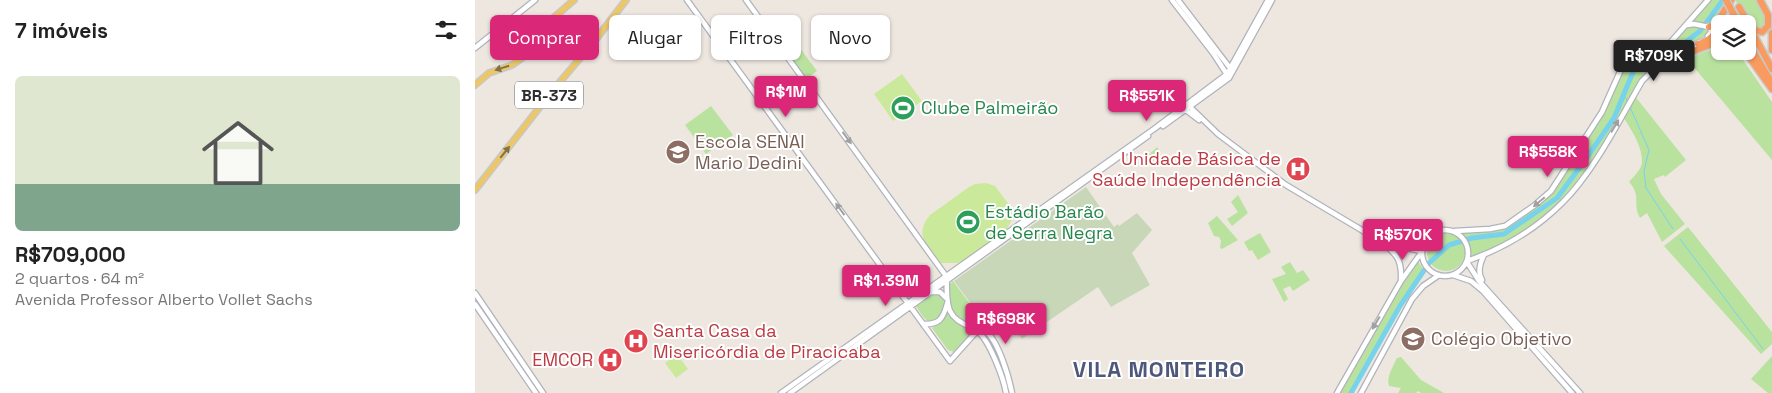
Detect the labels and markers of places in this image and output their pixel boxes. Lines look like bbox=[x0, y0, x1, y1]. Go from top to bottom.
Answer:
pin: R$709K bbox=[1613, 39, 1695, 82]
pin: R$1M bbox=[756, 76, 816, 118]
pin: R$551K bbox=[1106, 80, 1188, 122]
sports icon: Clube Palmeirão bbox=[890, 95, 916, 121]
place label: Clube Palmeirão bbox=[921, 96, 1058, 119]
place label: Escola SENAI Mario Dedini bbox=[695, 130, 805, 174]
pin: R$558K bbox=[1507, 136, 1589, 178]
school or university icon: Escola SENAI Mario Dedini bbox=[665, 139, 691, 165]
place label: Unidade Básica de Saúde Independência bbox=[1092, 147, 1281, 191]
hospital icon: Unidade Básica de Saúde Independência bbox=[1285, 156, 1311, 182]
place label: Estádio Barão de Serra Negra bbox=[985, 200, 1113, 244]
sports icon: Estádio Barão de Serra Negra bbox=[955, 209, 981, 235]
pin: R$570K bbox=[1362, 218, 1444, 261]
pin: R$1.39M bbox=[840, 264, 932, 307]
pin: R$698K bbox=[965, 302, 1047, 345]
place label: Santa Casa da Misericórdia de Piracicaba bbox=[653, 319, 881, 363]
school or university icon: Colégio Objetivo bbox=[1400, 326, 1426, 352]
place label: Colégio Objetivo bbox=[1431, 327, 1572, 350]
hospital icon: Santa Casa da Misericórdia de Piracicaba bbox=[623, 328, 649, 354]
hospital icon: EMCOR bbox=[597, 347, 623, 373]
place label: EMCOR bbox=[532, 348, 593, 371]

